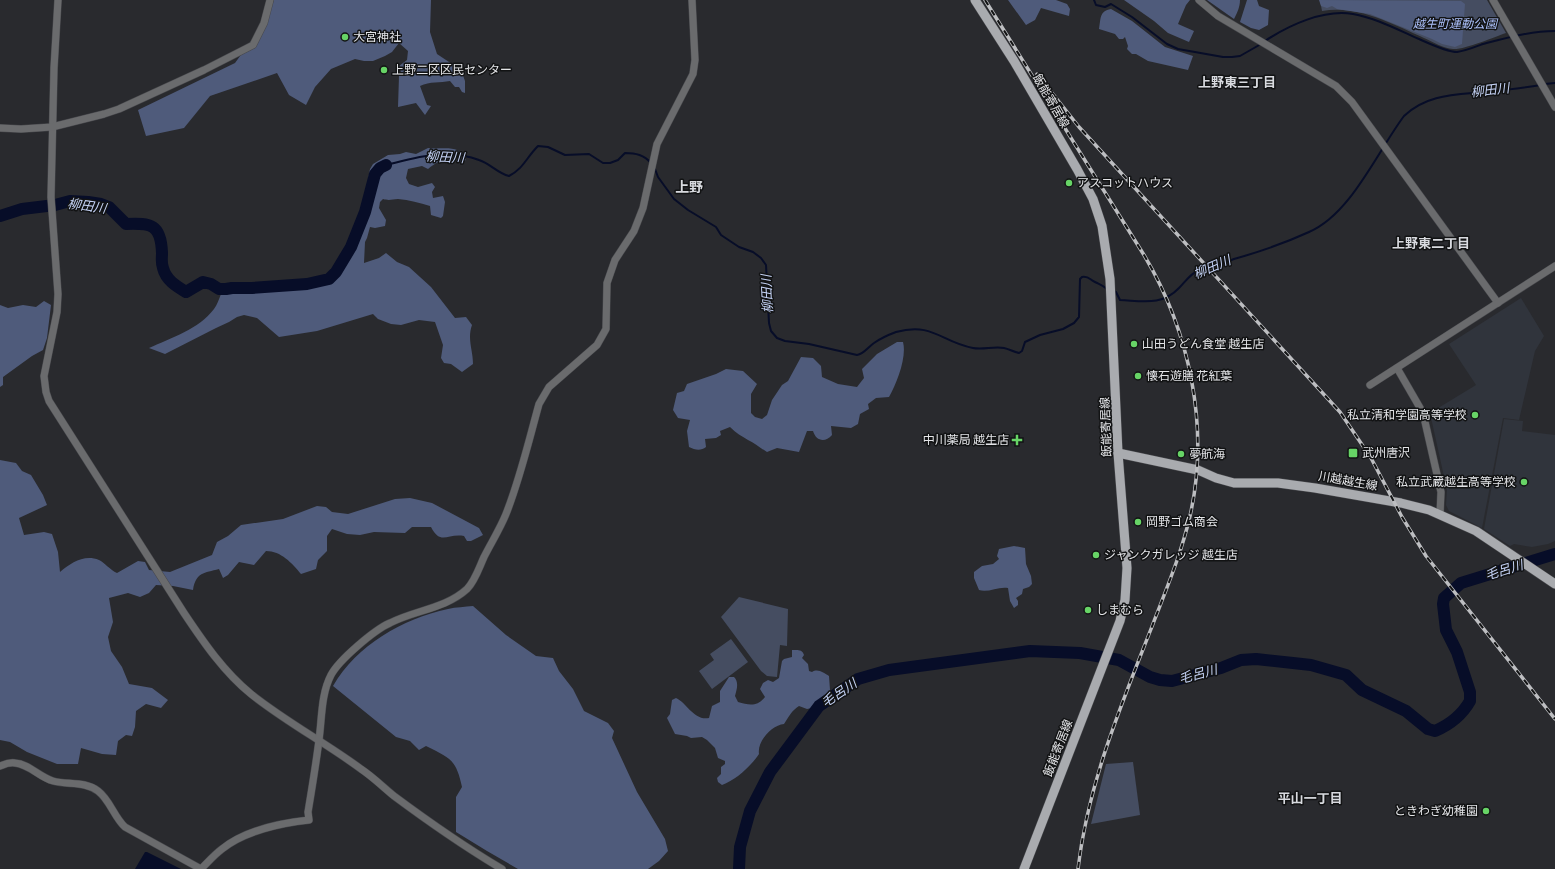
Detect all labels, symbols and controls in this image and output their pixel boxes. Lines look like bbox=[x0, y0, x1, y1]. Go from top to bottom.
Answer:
park label: 越生町運動公園 bbox=[1413, 17, 1499, 31]
place label: 大宮神社 bbox=[353, 30, 401, 44]
marker: 大宮神社 bbox=[340, 32, 350, 42]
place label: 上野二区区民センター bbox=[392, 63, 512, 77]
marker: 上野二区区民センター bbox=[379, 65, 389, 75]
street label: 飯能寄居線 bbox=[1030, 72, 1072, 130]
district label: 上野東三丁目 bbox=[1198, 75, 1276, 90]
water label: 柳田川 bbox=[1470, 80, 1512, 100]
water label: 柳田川 bbox=[425, 148, 467, 166]
place label: アスコットハウス bbox=[1077, 176, 1173, 190]
marker: アスコットハウス bbox=[1064, 178, 1074, 188]
district label: 上野 bbox=[675, 179, 703, 195]
water label: 柳田川 bbox=[67, 196, 109, 216]
district label: 上野東二丁目 bbox=[1392, 236, 1470, 251]
water label: 柳田川 bbox=[1191, 252, 1235, 282]
water label: 柳田川 bbox=[758, 272, 776, 314]
place label: 山田うどん食堂 越生店 bbox=[1142, 337, 1264, 351]
marker: 山田うどん食堂 越生店 bbox=[1129, 339, 1139, 349]
place label: 懐石遊膳 花紅葉 bbox=[1146, 369, 1232, 383]
marker: 懐石遊膳 花紅葉 bbox=[1133, 371, 1143, 381]
street label: 飯能寄居線 bbox=[1098, 397, 1114, 457]
place label: 私立清和学園高等学校 bbox=[1347, 408, 1467, 422]
marker: 私立清和学園高等学校 bbox=[1470, 410, 1480, 420]
place label: 中川薬局 越生店 bbox=[923, 433, 1009, 447]
marker: 中川薬局 越生店 bbox=[1012, 435, 1022, 445]
place label: 武州唐沢 bbox=[1362, 446, 1410, 460]
place label: 夢航海 bbox=[1189, 447, 1225, 461]
marker: 武州唐沢 bbox=[1347, 447, 1359, 459]
marker: 夢航海 bbox=[1176, 449, 1186, 459]
street label: 川越越生線 bbox=[1317, 469, 1379, 493]
place label: 私立武蔵越生高等学校 bbox=[1396, 475, 1516, 489]
marker: 私立武蔵越生高等学校 bbox=[1519, 477, 1529, 487]
place label: 岡野ゴム商会 bbox=[1146, 515, 1218, 529]
marker: 岡野ゴム商会 bbox=[1133, 517, 1143, 527]
place label: ジャンクガレッジ 越生店 bbox=[1104, 548, 1238, 562]
marker: ジャンクガレッジ 越生店 bbox=[1091, 550, 1101, 560]
water label: 毛呂川 bbox=[1483, 557, 1527, 583]
place label: しまむら bbox=[1096, 603, 1144, 617]
marker: しまむら bbox=[1083, 605, 1093, 615]
water label: 毛呂川 bbox=[1177, 661, 1221, 686]
water label: 毛呂川 bbox=[819, 675, 861, 710]
street label: 飯能寄居線 bbox=[1041, 717, 1075, 779]
district label: 平山一丁目 bbox=[1277, 791, 1343, 806]
place label: ときわぎ幼稚園 bbox=[1394, 804, 1478, 818]
marker: ときわぎ幼稚園 bbox=[1481, 806, 1491, 816]

